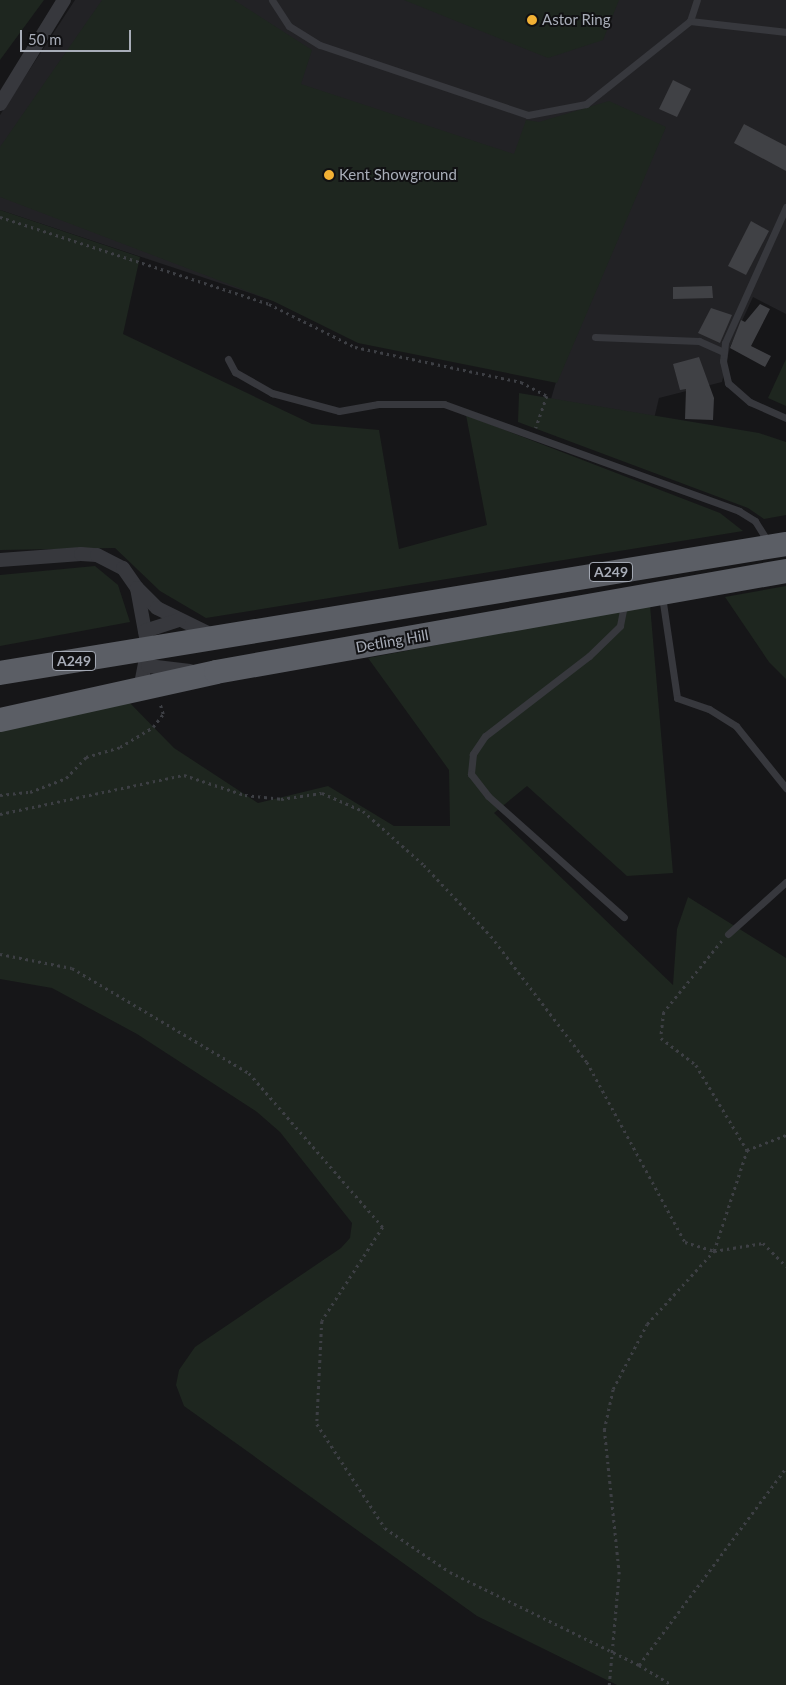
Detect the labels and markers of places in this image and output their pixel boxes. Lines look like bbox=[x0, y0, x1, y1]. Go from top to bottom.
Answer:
place label: Astor Ring bbox=[542, 11, 611, 29]
marker: Astor Ring bbox=[526, 14, 538, 26]
place label: Kent Showground bbox=[339, 166, 457, 184]
marker: Kent Showground bbox=[323, 169, 335, 181]

